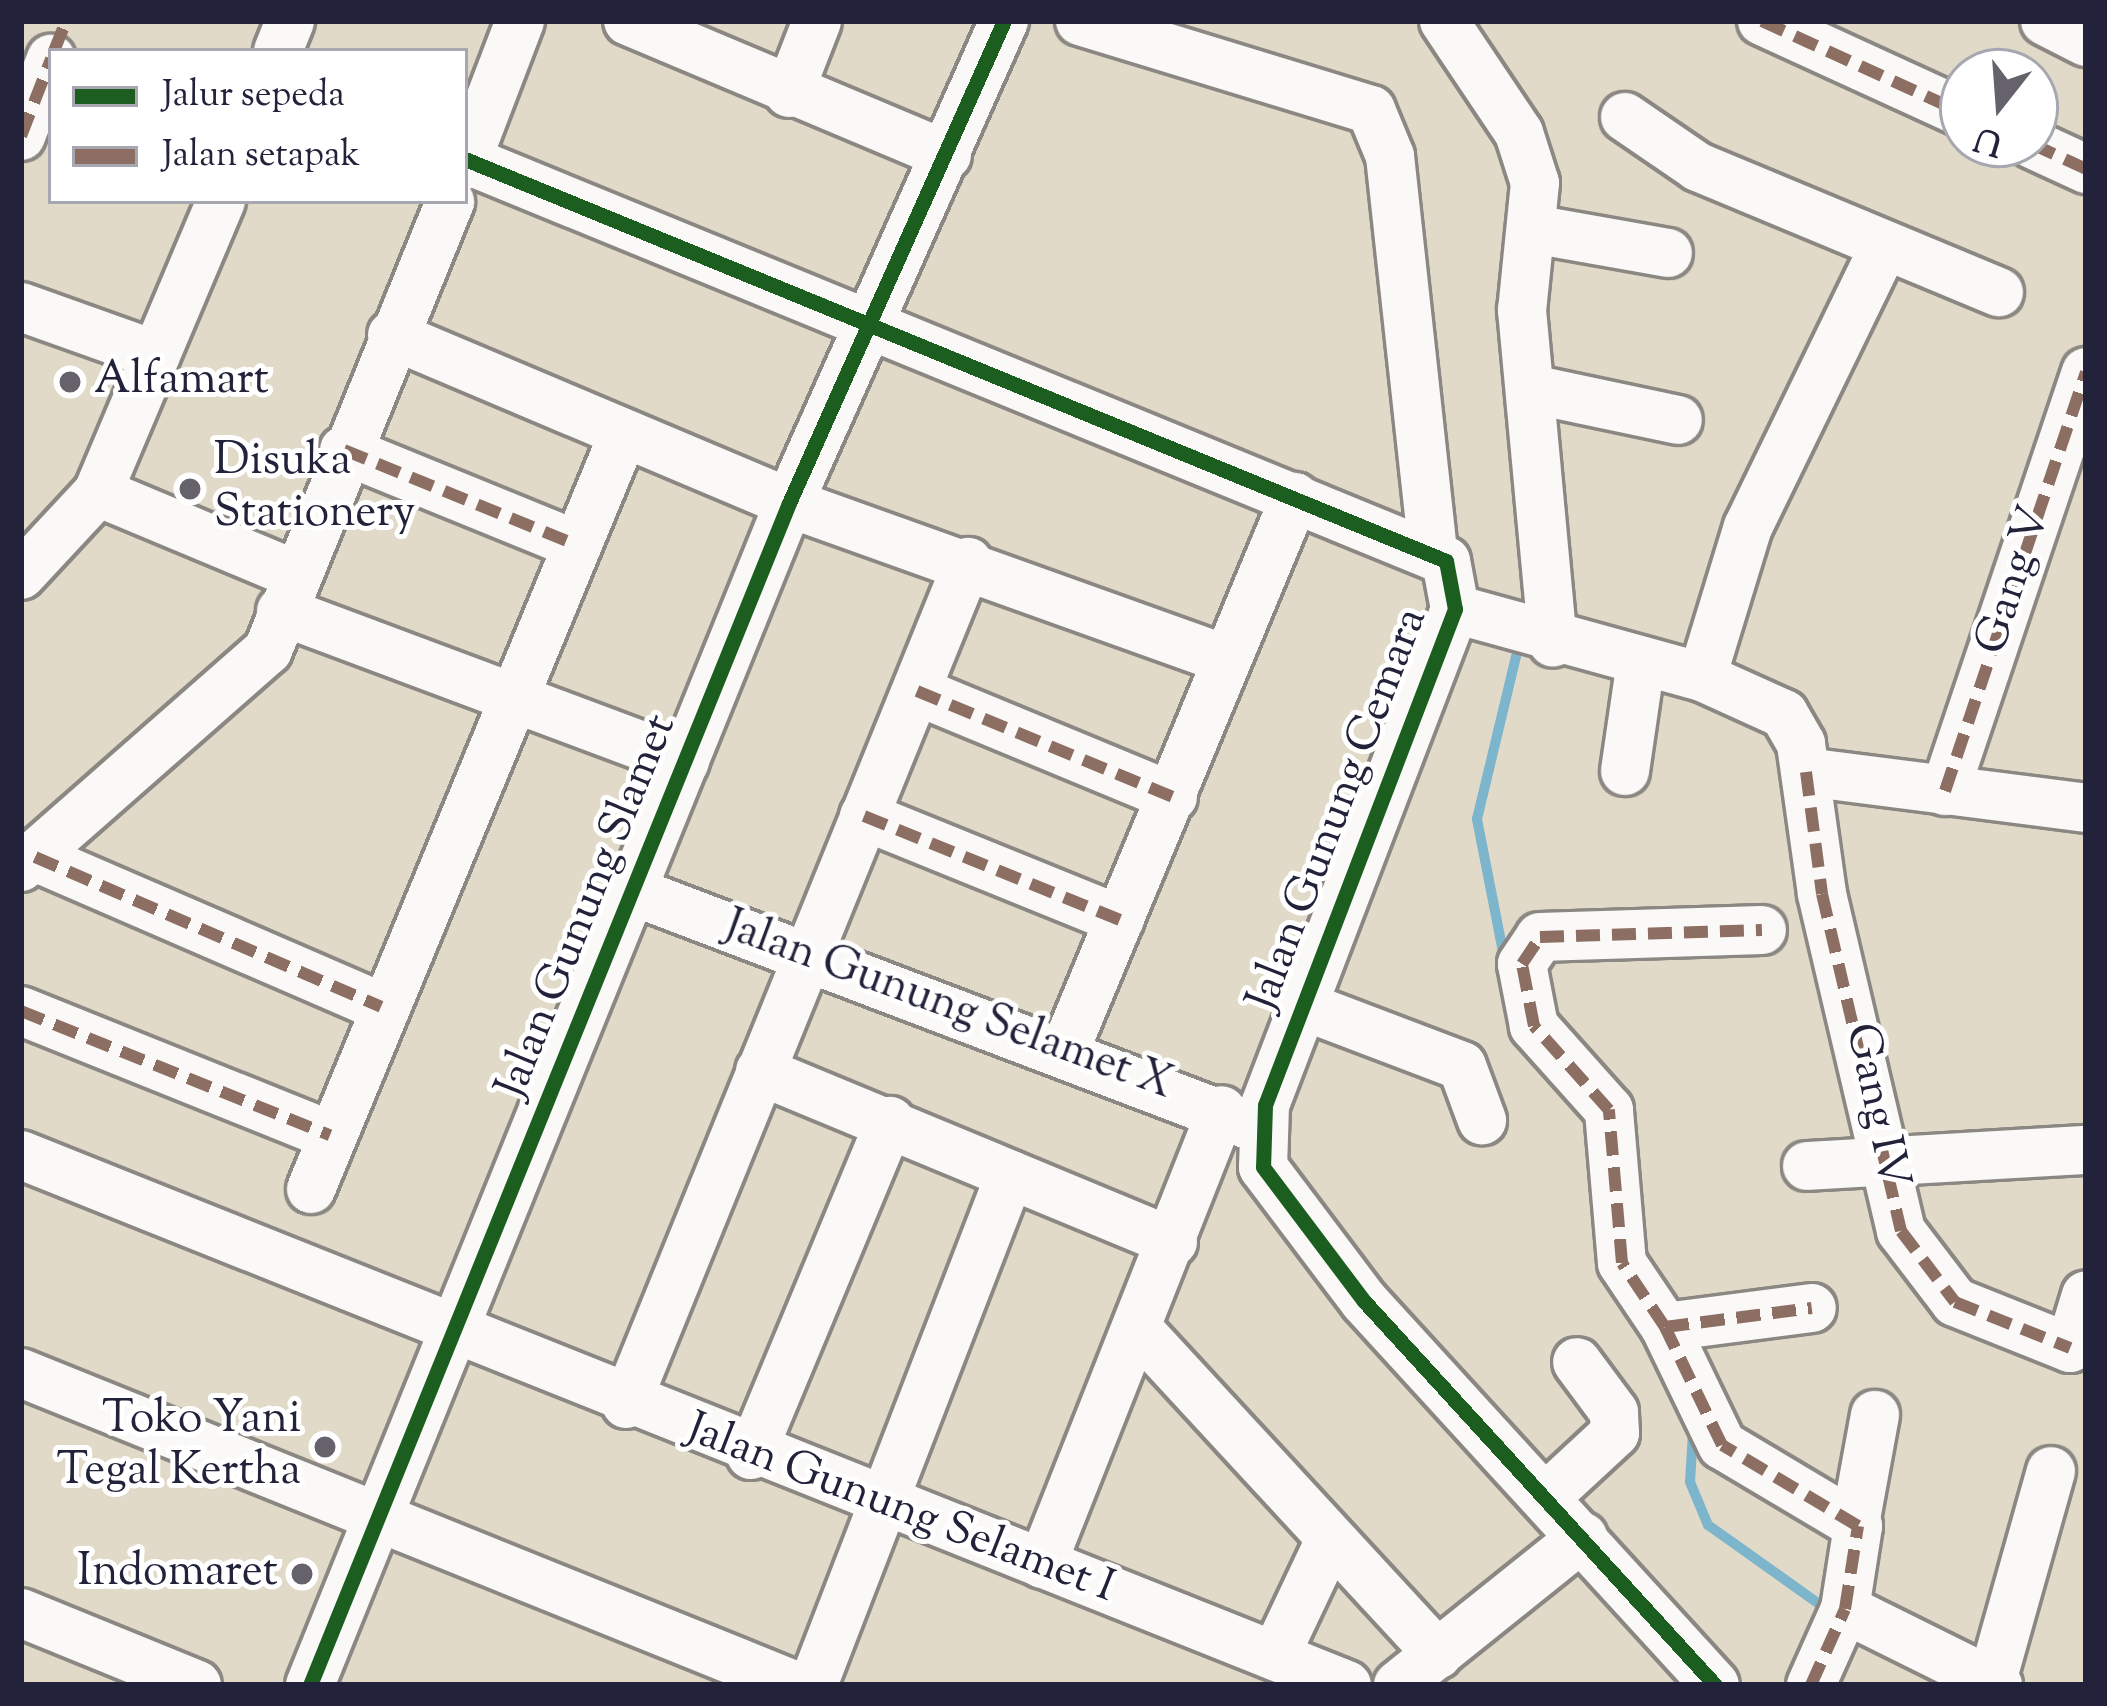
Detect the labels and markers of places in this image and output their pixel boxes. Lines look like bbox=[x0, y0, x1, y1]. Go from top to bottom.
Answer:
place label: Alfamart bbox=[94, 355, 269, 409]
marker: Alfamart bbox=[57, 369, 83, 395]
place label: Disuka Stationery bbox=[214, 436, 415, 542]
marker: Disuka Stationery bbox=[177, 476, 203, 502]
place label: Toko Yani Tegal Kertha bbox=[57, 1394, 301, 1500]
marker: Toko Yani Tegal Kertha bbox=[312, 1434, 338, 1460]
place label: Indomaret bbox=[77, 1547, 278, 1601]
marker: Indomaret bbox=[289, 1561, 315, 1587]

